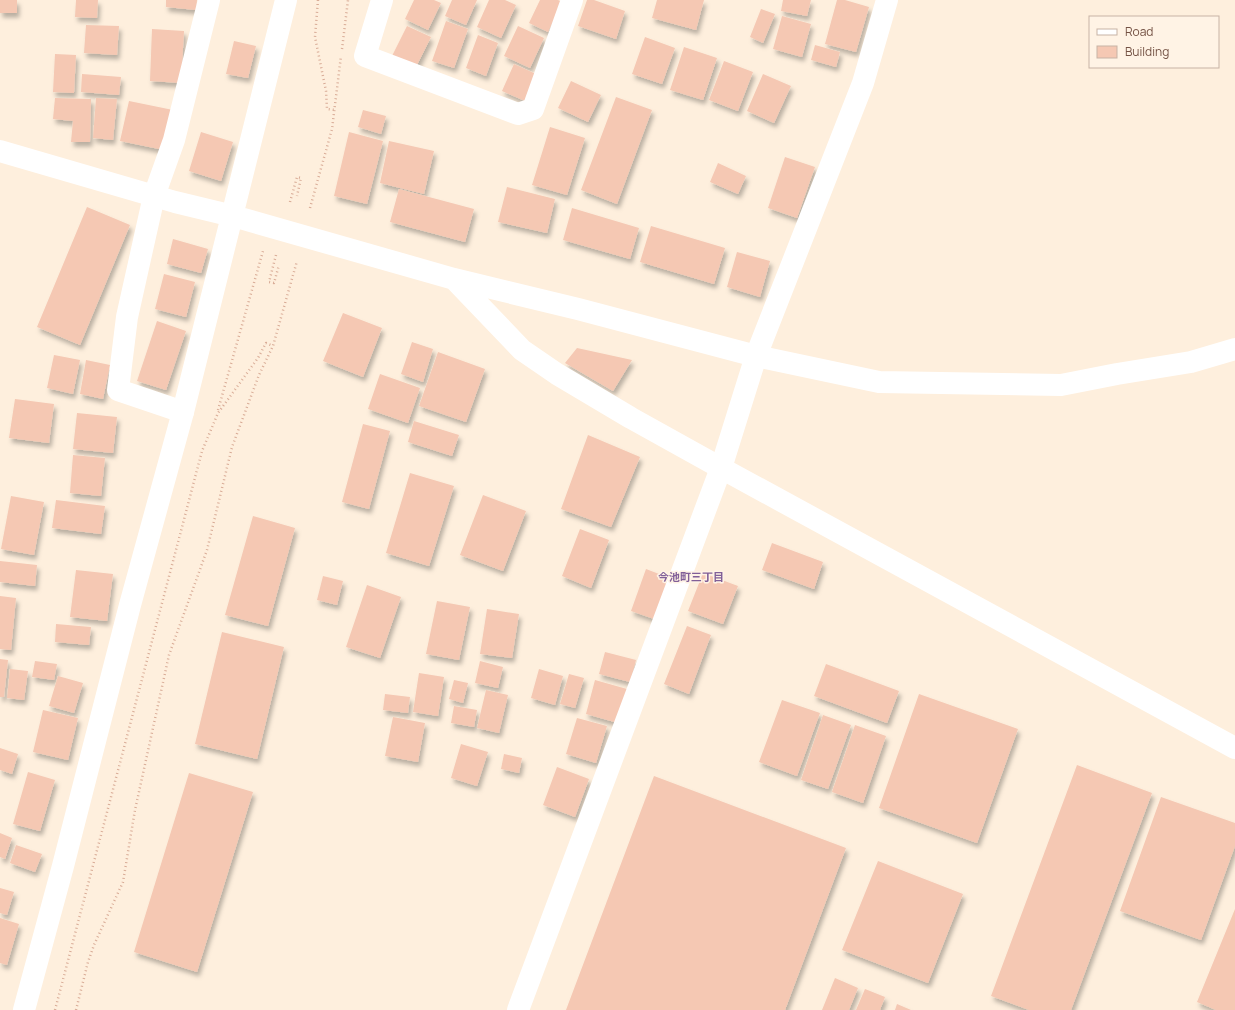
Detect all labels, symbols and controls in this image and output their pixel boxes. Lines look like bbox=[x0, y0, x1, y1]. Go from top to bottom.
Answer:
legend bbox=[1089, 16, 1219, 68]
text: Road bbox=[1125, 23, 1153, 40]
text: Building bbox=[1125, 43, 1169, 60]
district label: 今池町三丁目 bbox=[658, 569, 724, 584]

